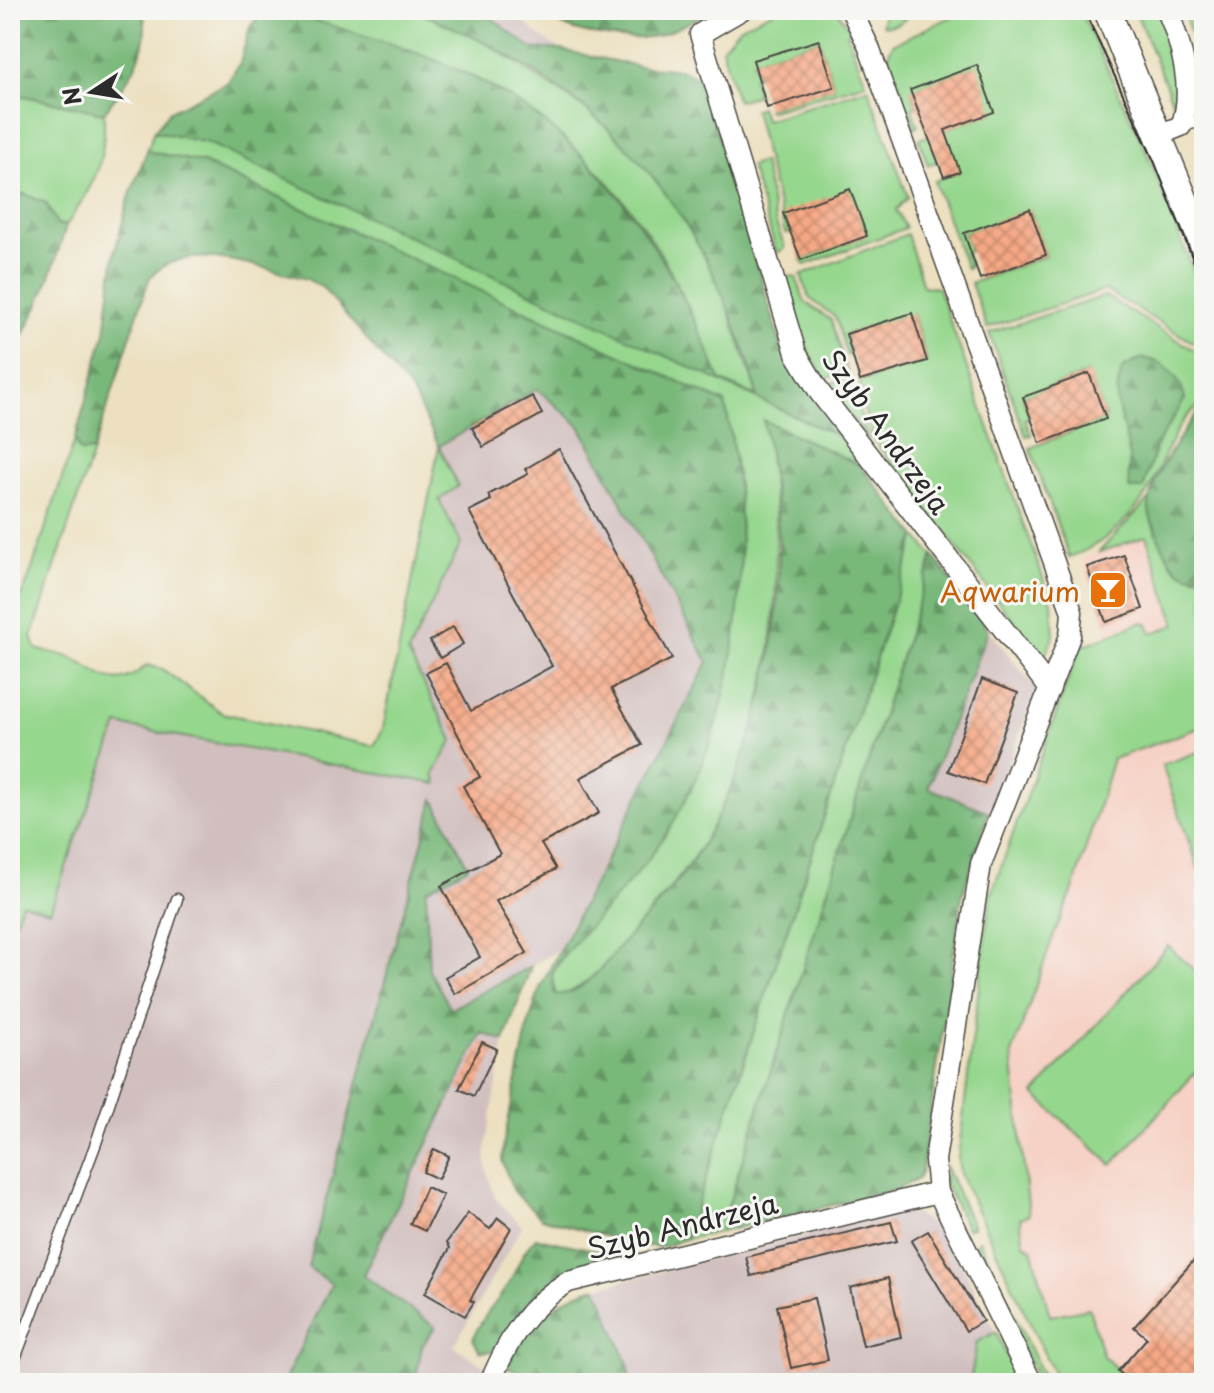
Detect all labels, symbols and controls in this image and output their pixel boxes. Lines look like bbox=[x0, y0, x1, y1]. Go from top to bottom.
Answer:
north arrow bbox=[52, 52, 132, 132]
text: N bbox=[53, 85, 89, 108]
street label: Szyb Andrzeja bbox=[812, 339, 962, 523]
place label: Aqwarium bbox=[940, 569, 1080, 612]
bar icon: Aqwarium bbox=[1087, 569, 1129, 611]
street label: Szyb Andrzeja bbox=[582, 1180, 783, 1269]

